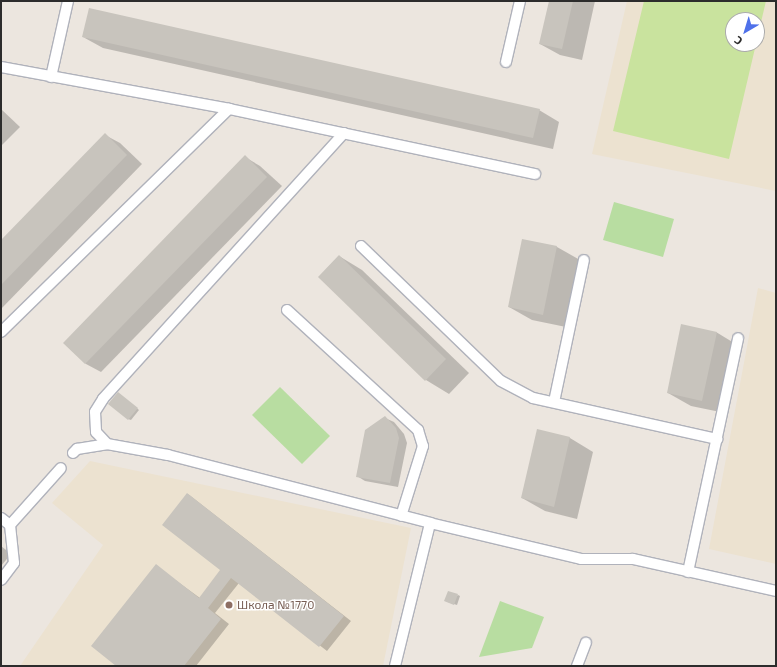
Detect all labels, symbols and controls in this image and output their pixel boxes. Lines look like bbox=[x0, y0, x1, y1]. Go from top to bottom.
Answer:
north arrow bbox=[725, 12, 765, 52]
text: С bbox=[731, 34, 744, 48]
place label: Школа №1770 bbox=[237, 598, 314, 612]
marker: Школа №1770 bbox=[224, 600, 234, 610]

